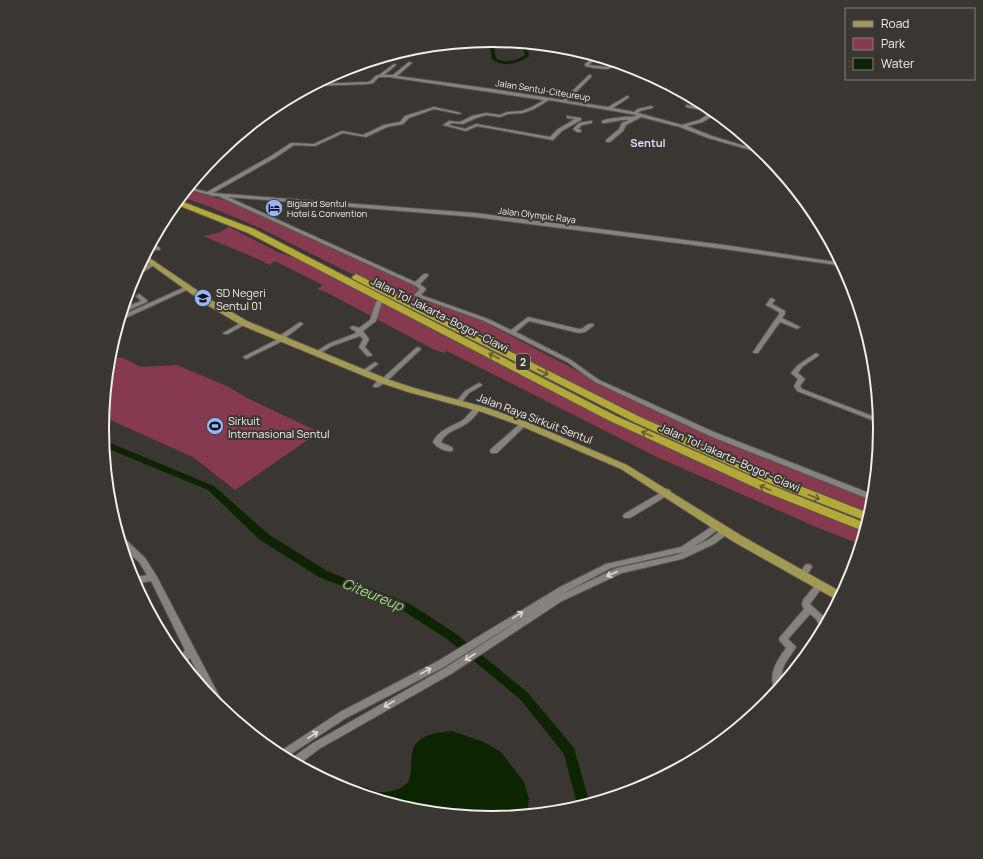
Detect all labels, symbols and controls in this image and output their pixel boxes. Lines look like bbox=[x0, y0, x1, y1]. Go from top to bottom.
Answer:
legend bbox=[845, 8, 975, 80]
text: Road bbox=[881, 15, 909, 32]
text: Park bbox=[881, 35, 906, 52]
text: Water bbox=[881, 55, 915, 72]
street label: Jalan Sentul-Citeureup bbox=[495, 76, 591, 104]
district label: Sentul bbox=[630, 135, 666, 150]
place label: Bigland Sentul Hotel & Convention bbox=[287, 197, 367, 220]
hotel icon: Bigland Sentul Hotel & Convention bbox=[264, 198, 284, 218]
street label: Jalan Olympic Raya bbox=[497, 204, 577, 226]
street label: Jalan Tol Jakarta–Bogor–Ciawi bbox=[369, 273, 511, 355]
place label: SD Negeri Sentul 01 bbox=[216, 285, 266, 313]
school or university icon: SD Negeri Sentul 01 bbox=[193, 288, 213, 308]
one-way arrow bbox=[488, 352, 500, 360]
road number: 2 bbox=[516, 354, 530, 370]
one-way arrow bbox=[537, 369, 549, 376]
street label: Jalan Raya Sirkuit Sentul bbox=[475, 389, 595, 447]
place label: Sirkuit Internasional Sentul bbox=[228, 413, 330, 441]
sports icon: Sirkuit Internasional Sentul bbox=[205, 416, 225, 436]
street label: Jalan Tol Jakarta–Bogor–Ciawi bbox=[657, 419, 803, 495]
one-way arrow bbox=[641, 430, 653, 437]
one-way arrow bbox=[760, 483, 772, 491]
one-way arrow bbox=[808, 493, 820, 501]
one-way arrow bbox=[606, 571, 618, 578]
water label: Citeureup bbox=[339, 573, 407, 615]
one-way arrow bbox=[512, 611, 524, 619]
one-way arrow bbox=[464, 653, 476, 661]
one-way arrow bbox=[420, 667, 432, 675]
one-way arrow bbox=[383, 701, 395, 709]
one-way arrow bbox=[307, 731, 318, 739]

